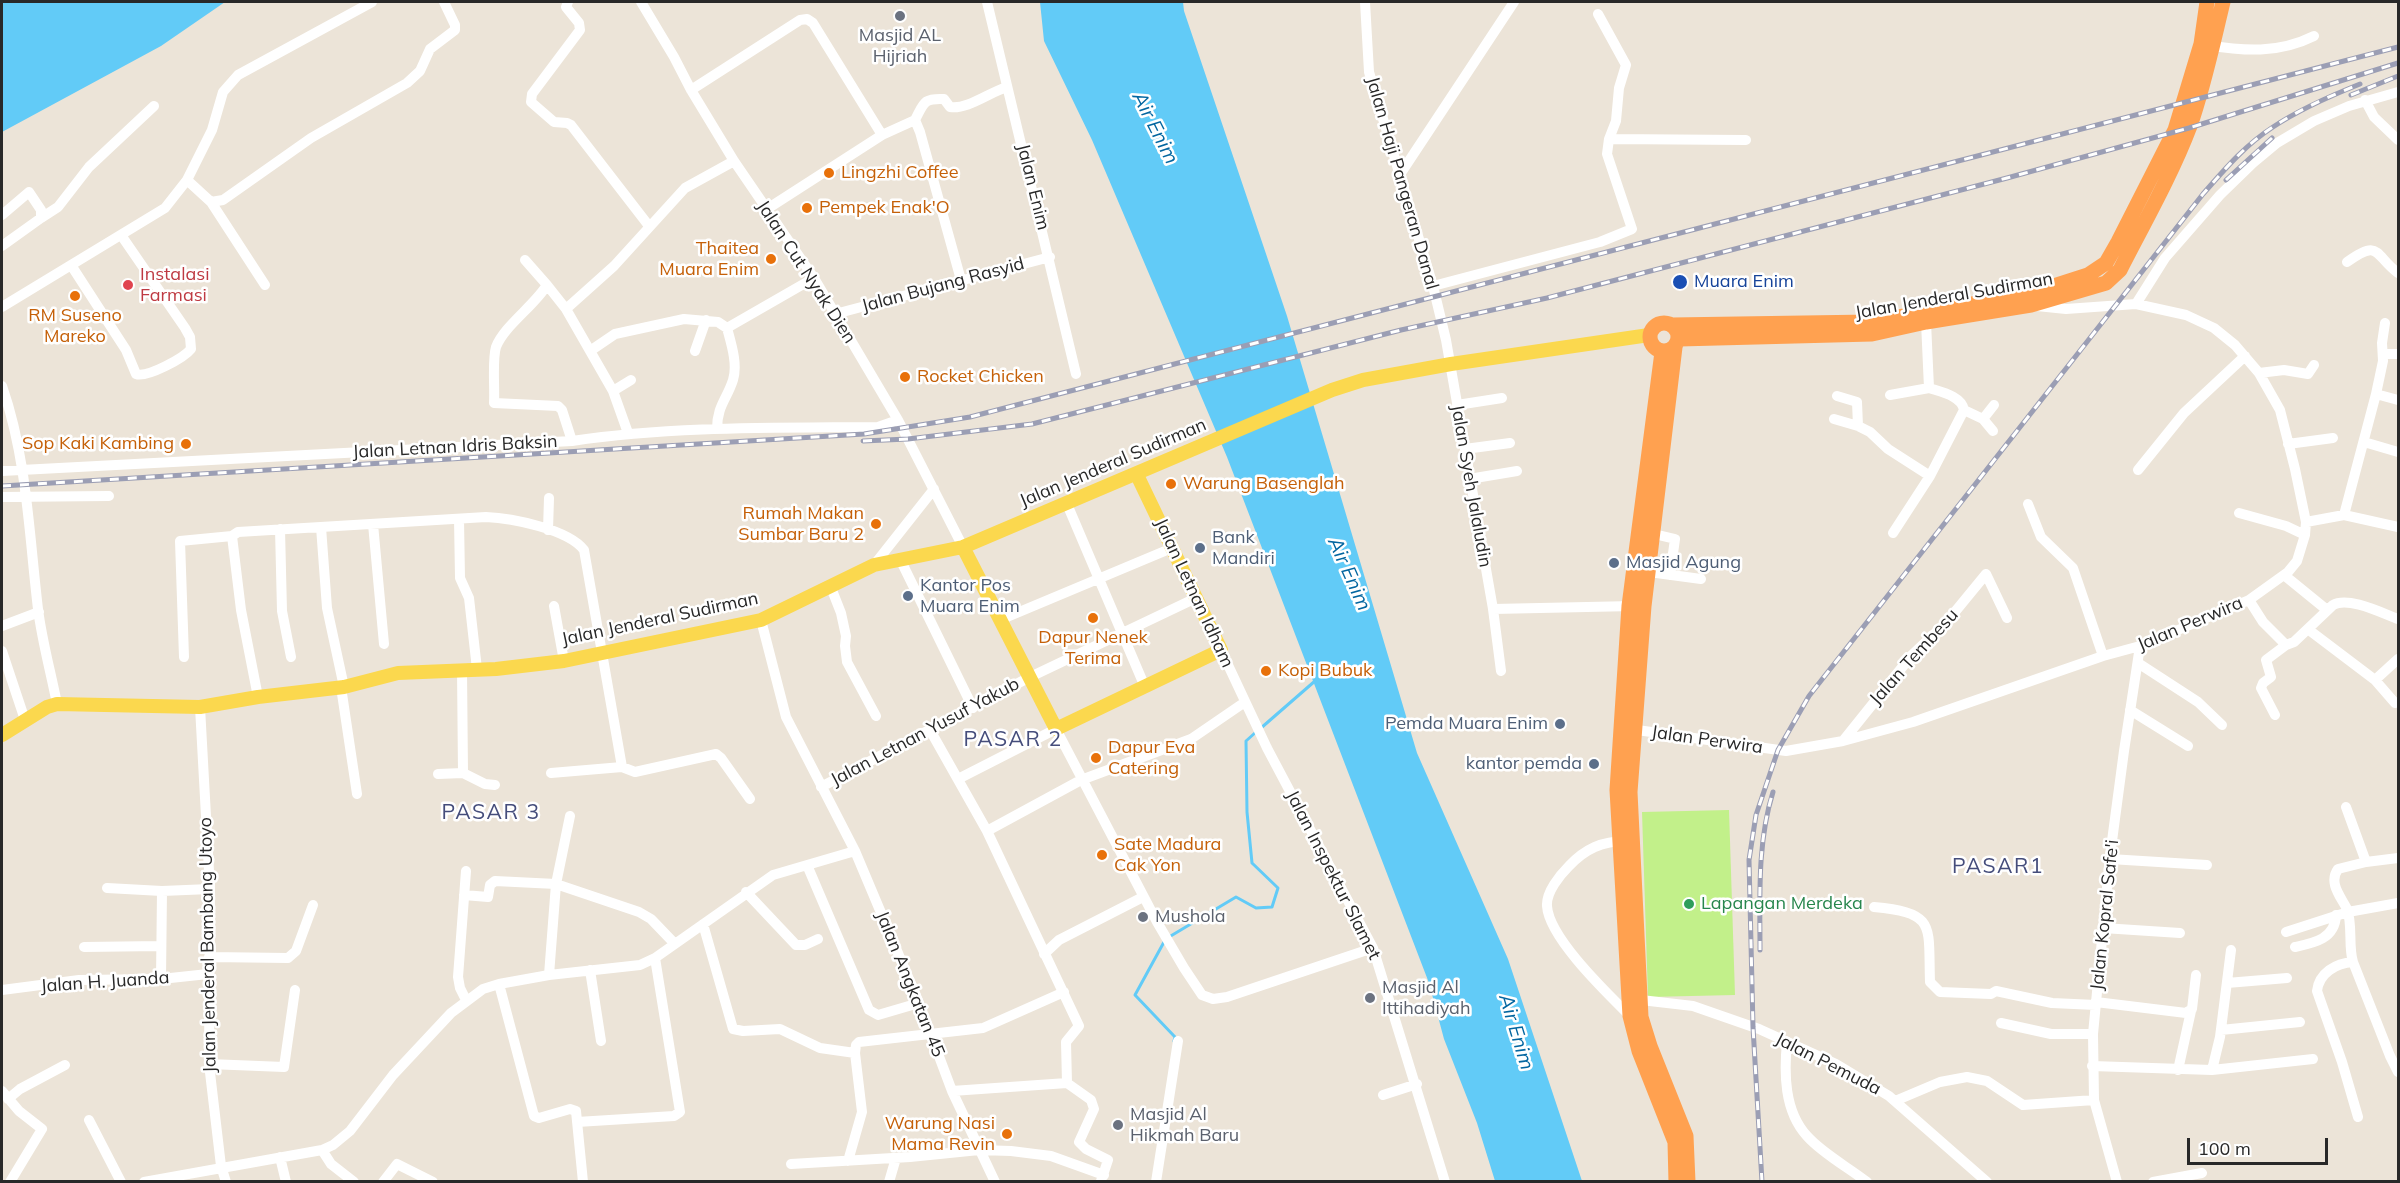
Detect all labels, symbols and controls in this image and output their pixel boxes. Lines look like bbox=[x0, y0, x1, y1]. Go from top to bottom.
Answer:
marker: Masjid AL Hijriah bbox=[893, 9, 907, 23]
place label: Masjid AL Hijriah bbox=[859, 25, 941, 68]
street label: Jalan Haji Pangeran Danal bbox=[1361, 74, 1443, 292]
water label: Air Enim bbox=[1127, 88, 1183, 168]
street label: Jalan Enim bbox=[1012, 142, 1054, 232]
place label: Lingzhi Coffee bbox=[841, 162, 958, 184]
marker: Lingzhi Coffee bbox=[822, 166, 836, 180]
street label: Jalan Cut Nyak Dien bbox=[752, 196, 860, 348]
place label: Pempek Enak'O bbox=[819, 197, 950, 219]
marker: Pempek Enak'O bbox=[800, 201, 814, 215]
place label: Thaitea Muara Enim bbox=[659, 238, 759, 280]
marker: Thaitea Muara Enim bbox=[764, 252, 778, 266]
street label: Jalan Bujang Rasyid bbox=[859, 253, 1027, 317]
place label: Instalasi Farmasi bbox=[140, 264, 209, 306]
street label: Jalan Jenderal Sudirman bbox=[1853, 268, 2055, 324]
place label: Muara Enim bbox=[1694, 271, 1794, 293]
marker: Muara Enim bbox=[1671, 273, 1689, 291]
marker: Instalasi Farmasi bbox=[121, 278, 135, 292]
marker: RM Suseno Mareko bbox=[68, 289, 82, 303]
place label: RM Suseno Mareko bbox=[28, 305, 122, 348]
place label: Rocket Chicken bbox=[917, 366, 1044, 388]
marker: Rocket Chicken bbox=[898, 370, 912, 384]
street label: Jalan Syeh Jalaludin bbox=[1446, 403, 1496, 569]
street label: Jalan Jenderal Sudirman bbox=[1016, 414, 1210, 512]
street label: Jalan Letnan Idris Baksin bbox=[352, 431, 558, 463]
place label: Sop Kaki Kambing bbox=[22, 433, 174, 455]
marker: Sop Kaki Kambing bbox=[179, 437, 193, 451]
place label: Warung Basenglah bbox=[1183, 473, 1345, 495]
marker: Warung Basenglah bbox=[1164, 477, 1178, 491]
place label: Rumah Makan Sumbar Baru 2 bbox=[738, 503, 864, 546]
street label: Jalan Letnan Idham bbox=[1150, 515, 1238, 671]
marker: Rumah Makan Sumbar Baru 2 bbox=[869, 517, 883, 531]
place label: Bank Mandiri bbox=[1212, 527, 1275, 570]
water label: Air Enim bbox=[1322, 534, 1376, 614]
marker: Bank Mandiri bbox=[1193, 541, 1207, 555]
place label: Masjid Agung bbox=[1626, 552, 1741, 574]
marker: Masjid Agung bbox=[1607, 556, 1621, 570]
place label: Kantor Pos Muara Enim bbox=[920, 575, 1020, 618]
street label: Jalan Jenderal Sudirman bbox=[560, 588, 760, 650]
marker: Kantor Pos Muara Enim bbox=[901, 589, 915, 603]
street label: Jalan Perwira bbox=[2134, 592, 2246, 656]
street label: Jalan Tembesu bbox=[1865, 604, 1963, 710]
marker: Dapur Nenek Terima bbox=[1086, 611, 1100, 625]
place label: Dapur Nenek Terima bbox=[1038, 627, 1148, 670]
place label: Kopi Bubuk bbox=[1278, 660, 1372, 682]
marker: Kopi Bubuk bbox=[1259, 664, 1273, 678]
street label: Jalan Letnan Yusuf Yakub bbox=[827, 673, 1023, 791]
place label: Pemda Muara Enim bbox=[1385, 713, 1548, 735]
marker: Pemda Muara Enim bbox=[1553, 717, 1567, 731]
street label: Jalan Perwira bbox=[1650, 721, 1764, 759]
district label: PASAR 2 bbox=[963, 727, 1063, 753]
place label: Dapur Eva Catering bbox=[1108, 737, 1195, 780]
marker: Dapur Eva Catering bbox=[1089, 751, 1103, 765]
place label: kantor pemda bbox=[1466, 753, 1582, 775]
marker: kantor pemda bbox=[1587, 757, 1601, 771]
street label: Jalan Inspektur Slamet bbox=[1281, 787, 1385, 963]
district label: PASAR 3 bbox=[441, 800, 541, 826]
street label: Jalan Jenderal Bambang Utoyo bbox=[195, 817, 221, 1073]
place label: Sate Madura Cak Yon bbox=[1114, 834, 1221, 876]
street label: Jalan Kopral Safe'i bbox=[2086, 839, 2124, 991]
marker: Sate Madura Cak Yon bbox=[1095, 848, 1109, 862]
district label: PASAR1 bbox=[1952, 854, 2044, 880]
place label: Lapangan Merdeka bbox=[1701, 893, 1863, 915]
marker: Lapangan Merdeka bbox=[1682, 897, 1696, 911]
place label: Mushola bbox=[1155, 906, 1226, 928]
street label: Jalan Angkatan 45 bbox=[871, 908, 949, 1060]
marker: Mushola bbox=[1136, 910, 1150, 924]
street label: Jalan H. Juanda bbox=[40, 967, 170, 997]
place label: Masjid Al Ittihadiyah bbox=[1382, 977, 1470, 1020]
marker: Masjid Al Ittihadiyah bbox=[1363, 991, 1377, 1005]
water label: Air Enim bbox=[1493, 991, 1539, 1073]
street label: Jalan Pemuda bbox=[1771, 1028, 1885, 1100]
place label: Masjid Al Hikmah Baru bbox=[1130, 1104, 1239, 1146]
place label: Warung Nasi Mama Revin bbox=[885, 1113, 995, 1156]
marker: Masjid Al Hikmah Baru bbox=[1111, 1118, 1125, 1132]
scale bar bbox=[2190, 1126, 2331, 1164]
marker: Warung Nasi Mama Revin bbox=[1000, 1127, 1014, 1141]
text: 100 m bbox=[2198, 1137, 2251, 1160]

